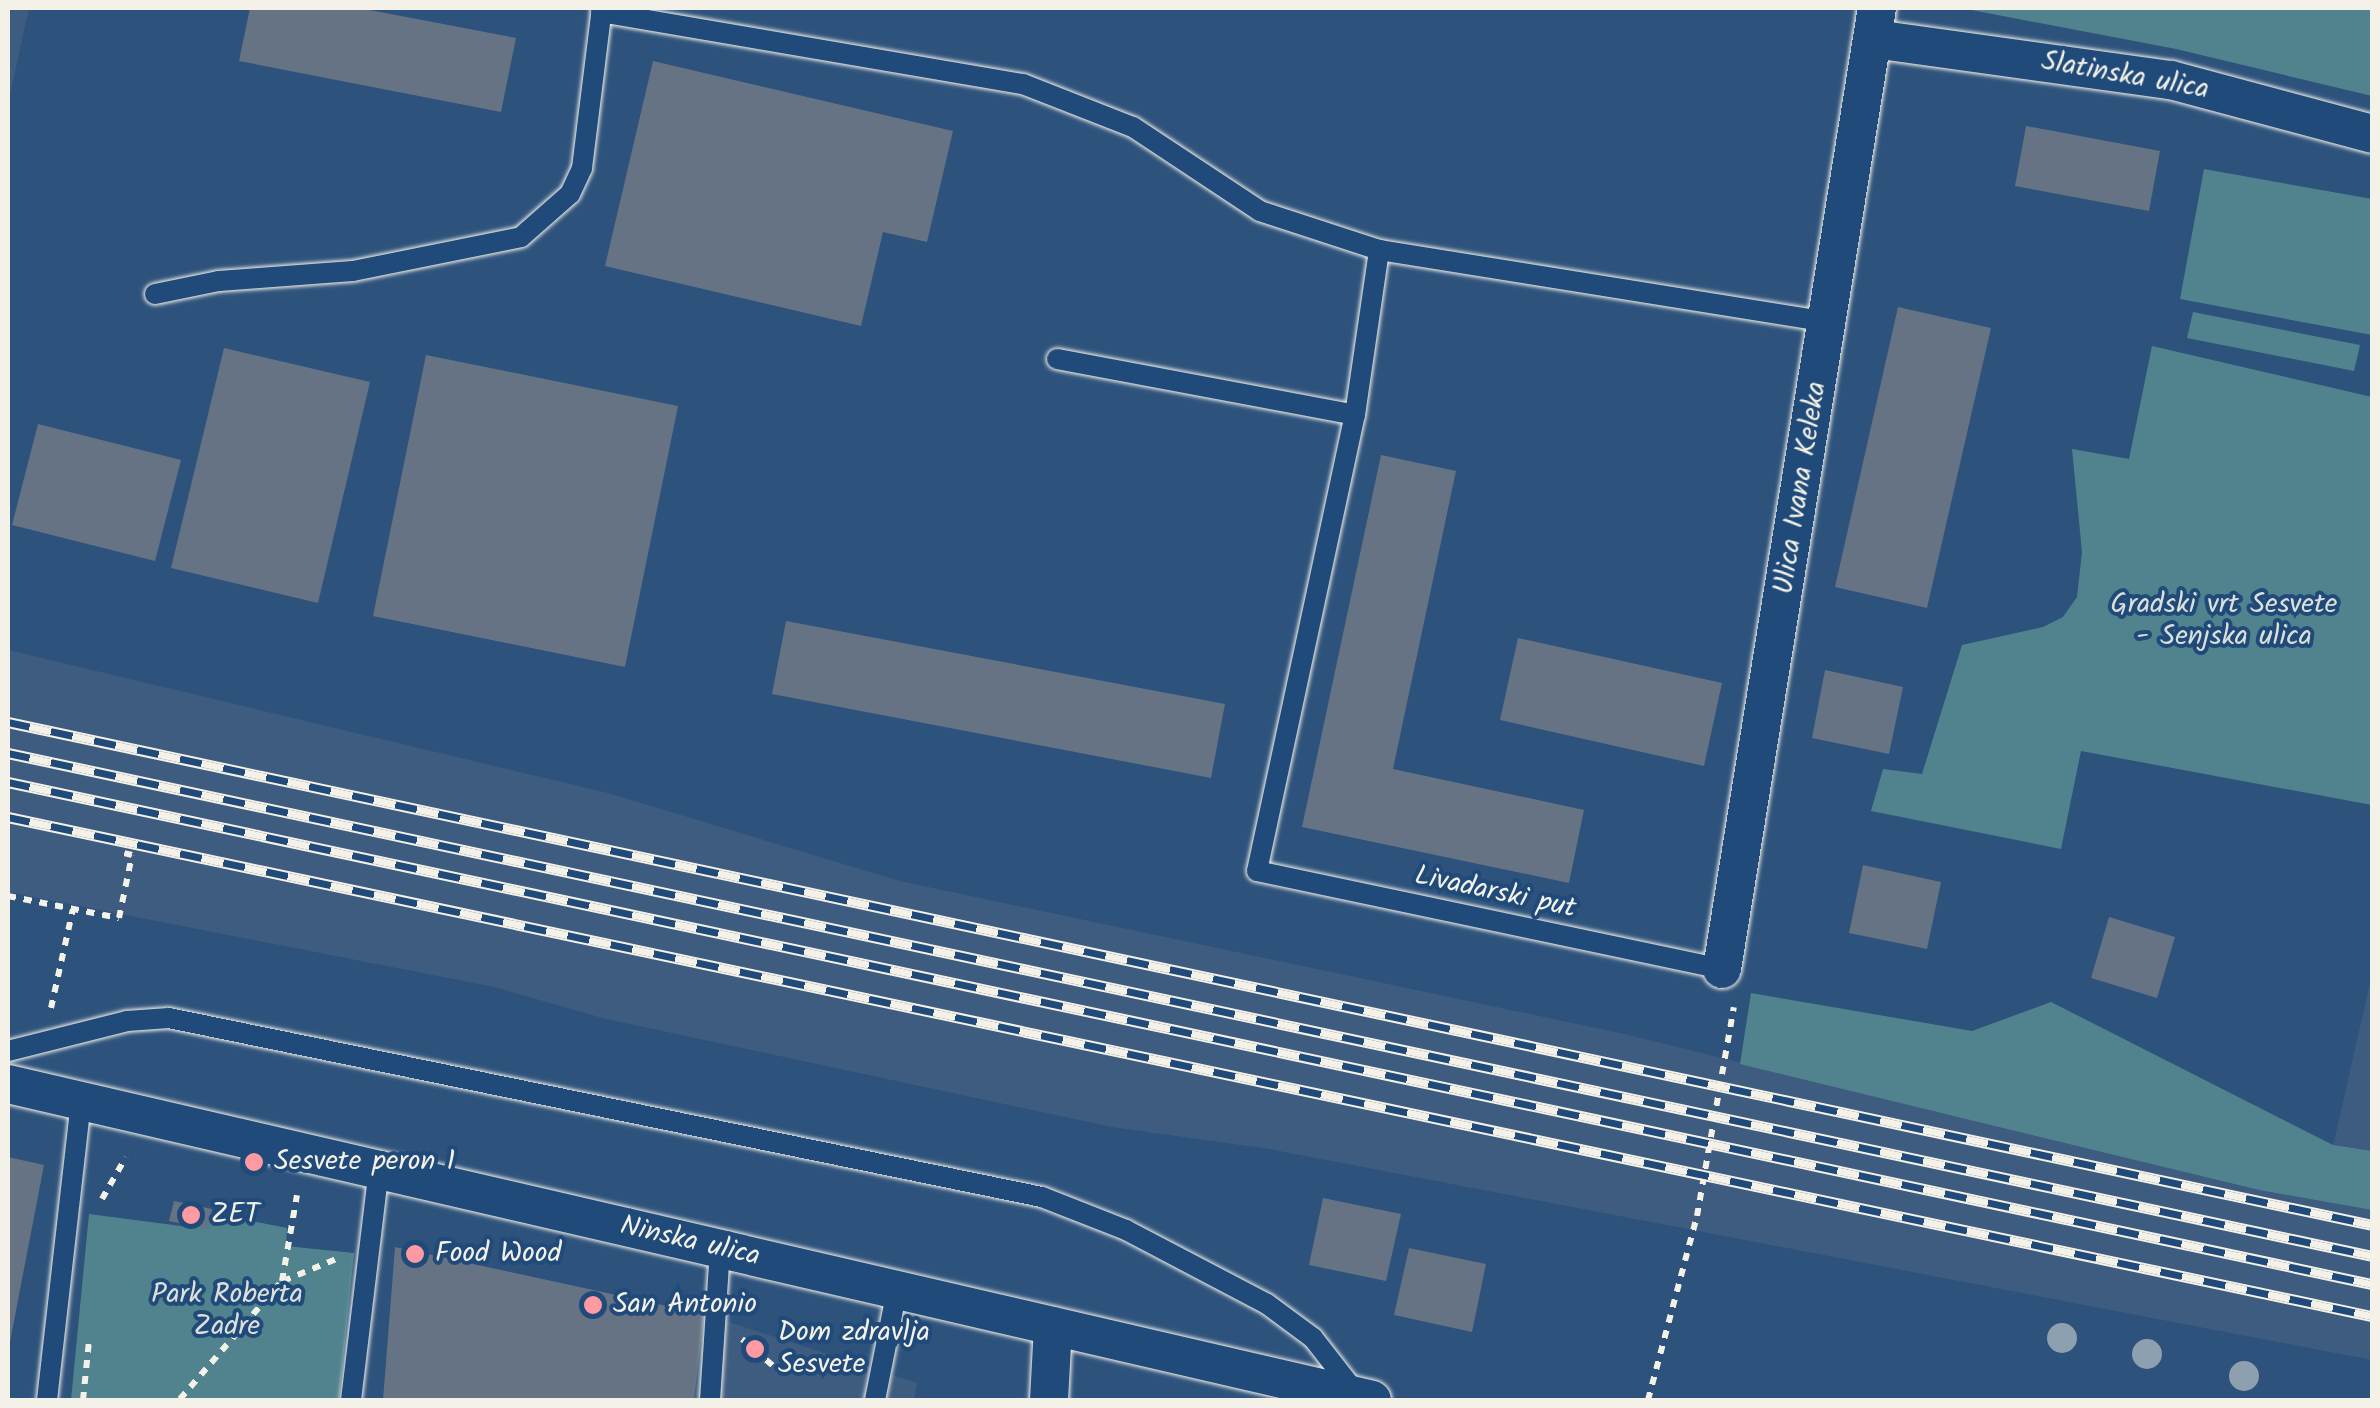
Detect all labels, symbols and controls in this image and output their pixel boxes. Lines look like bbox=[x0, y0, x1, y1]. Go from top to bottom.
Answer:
street label: Slatinska ulica bbox=[2039, 45, 2211, 107]
street label: Ulica Ivana Keleka bbox=[1768, 379, 1834, 597]
park label: Gradski vrt Sesvete - Senjska ulica bbox=[2111, 588, 2337, 654]
street label: Livadarski put bbox=[1411, 860, 1579, 926]
place label: Sesvete peron 1 bbox=[274, 1145, 455, 1179]
marker: Sesvete peron 1 bbox=[243, 1151, 265, 1173]
place label: ZET bbox=[211, 1198, 260, 1232]
marker: ZET bbox=[180, 1204, 202, 1226]
street label: Ninska ulica bbox=[617, 1210, 763, 1274]
place label: Food Wood bbox=[435, 1237, 561, 1271]
marker: Food Wood bbox=[404, 1243, 426, 1265]
park label: Park Roberta Zadre bbox=[151, 1278, 303, 1344]
place label: San Antonio bbox=[613, 1288, 757, 1322]
marker: San Antonio bbox=[582, 1294, 604, 1316]
place label: Dom zdravlja Sesvete bbox=[778, 1316, 930, 1382]
marker: Dom zdravlja Sesvete bbox=[742, 1336, 768, 1362]

